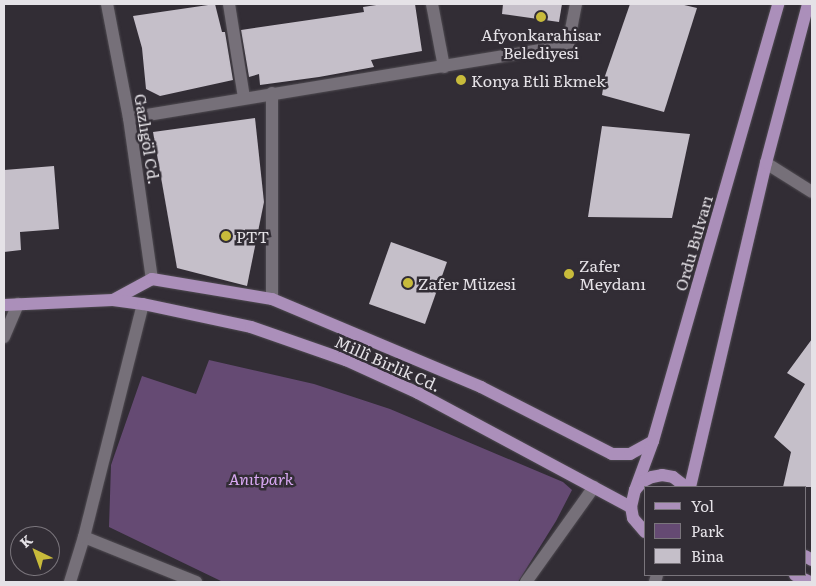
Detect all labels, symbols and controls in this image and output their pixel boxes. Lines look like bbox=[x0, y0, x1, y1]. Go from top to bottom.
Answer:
marker: Afyonkarahisar Belediyesi bbox=[535, 11, 547, 23]
place label: Afyonkarahisar Belediyesi bbox=[481, 24, 601, 62]
place label: Konya Etli Ekmek bbox=[471, 70, 606, 90]
marker: Konya Etli Ekmek bbox=[455, 74, 467, 86]
street label: Gazlıgöl Cd. bbox=[131, 92, 165, 186]
street label: Ordu Bulvarı bbox=[670, 193, 716, 293]
place label: PTT bbox=[236, 226, 269, 246]
marker: PTT bbox=[220, 230, 232, 242]
place label: Zafer Meydanı bbox=[579, 255, 646, 293]
marker: Zafer Meydanı bbox=[563, 268, 575, 280]
place label: Zafer Müzesi bbox=[418, 273, 516, 293]
marker: Zafer Müzesi bbox=[402, 277, 414, 289]
street label: Millî Birlik Cd. bbox=[332, 331, 444, 395]
park label: Anıtpark bbox=[228, 468, 294, 488]
legend bbox=[644, 486, 806, 576]
text: Yol bbox=[691, 494, 714, 517]
text: Park bbox=[691, 519, 724, 542]
north arrow bbox=[10, 526, 60, 576]
text: K bbox=[15, 529, 36, 552]
text: Bina bbox=[691, 544, 724, 567]

